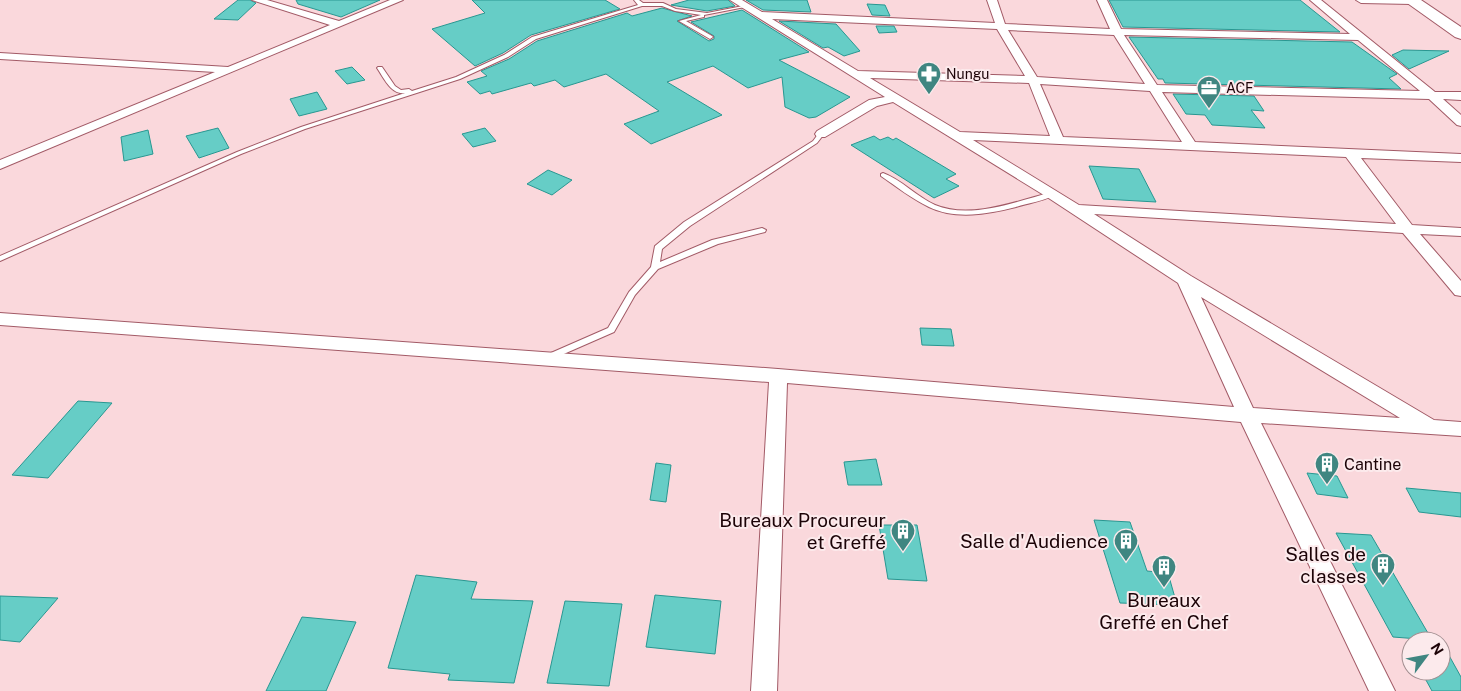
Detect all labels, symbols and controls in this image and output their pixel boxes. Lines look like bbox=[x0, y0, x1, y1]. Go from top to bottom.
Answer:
pharmacy icon: Nungu bbox=[916, 61, 942, 95]
place label: Nungu bbox=[946, 66, 990, 82]
office icon: ACF bbox=[1196, 75, 1222, 109]
place label: ACF bbox=[1226, 80, 1253, 96]
building icon: Cantine bbox=[1314, 451, 1340, 485]
place label: Cantine bbox=[1344, 455, 1401, 474]
place label: Bureaux Procureur et Greffé bbox=[719, 509, 886, 553]
building icon: Bureaux Procureur et Greffé bbox=[890, 518, 916, 552]
building icon: Salle d'Audience bbox=[1113, 528, 1139, 562]
place label: Salle d'Audience bbox=[960, 530, 1108, 552]
place label: Salles de classes bbox=[1285, 543, 1366, 587]
building icon: Salles de classes bbox=[1370, 552, 1396, 586]
building icon: Bureaux Greffé en Chef bbox=[1151, 554, 1177, 588]
place label: Bureaux Greffé en Chef bbox=[1099, 589, 1229, 633]
north arrow bbox=[1401, 631, 1451, 681]
text: N bbox=[1427, 640, 1447, 658]

